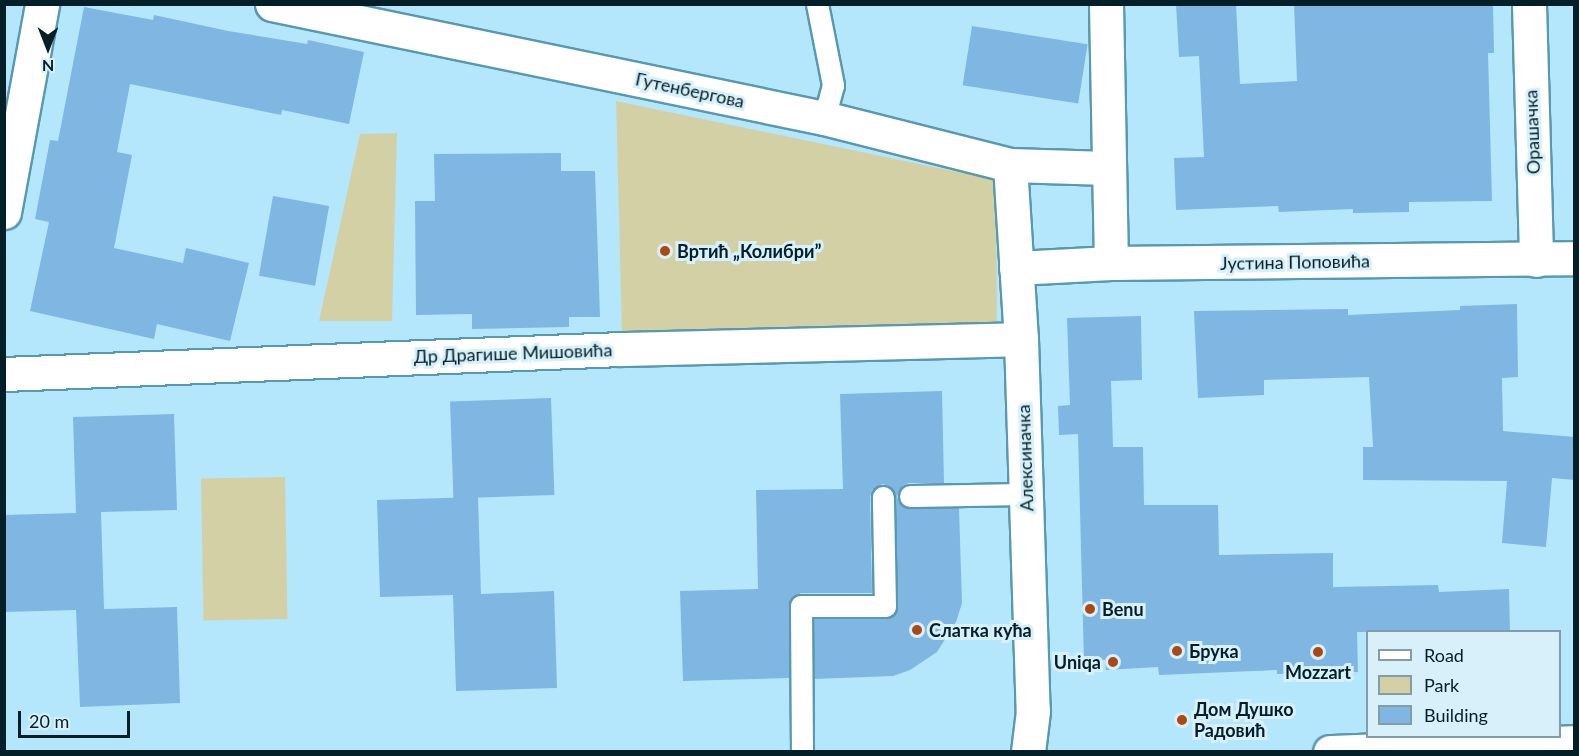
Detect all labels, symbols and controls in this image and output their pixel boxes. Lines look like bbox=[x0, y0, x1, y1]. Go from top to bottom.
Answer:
north arrow bbox=[18, 18, 78, 78]
text: N bbox=[42, 57, 54, 76]
street label: Гутенбергова bbox=[634, 68, 746, 112]
street label: Орашачка bbox=[1520, 89, 1544, 175]
place label: Вртић „Колибри” bbox=[677, 240, 821, 262]
marker: Вртић „Колибри” bbox=[658, 244, 672, 258]
street label: Јустина Поповића bbox=[1220, 250, 1370, 274]
street label: Др Драгише Мишовића bbox=[413, 339, 613, 367]
street label: Алексиначка bbox=[1012, 404, 1038, 512]
place label: Benu bbox=[1102, 598, 1144, 620]
marker: Benu bbox=[1083, 602, 1097, 616]
place label: Слатка кућа bbox=[929, 619, 1032, 641]
marker: Слатка кућа bbox=[910, 623, 924, 637]
legend bbox=[1366, 630, 1561, 738]
place label: Брука bbox=[1189, 640, 1239, 662]
marker: Брука bbox=[1170, 644, 1184, 658]
text: Road bbox=[1424, 644, 1464, 666]
marker: Mozzart bbox=[1311, 645, 1325, 659]
place label: Uniqa bbox=[1054, 651, 1101, 673]
marker: Uniqa bbox=[1106, 655, 1120, 669]
place label: Mozzart bbox=[1285, 661, 1351, 683]
text: Park bbox=[1424, 674, 1459, 696]
scale bar bbox=[21, 699, 134, 737]
place label: Дом Душко Радовић bbox=[1194, 699, 1294, 742]
text: Building bbox=[1424, 704, 1488, 726]
text: 20 m bbox=[29, 710, 69, 732]
marker: Дом Душко Радовић bbox=[1175, 713, 1189, 727]

